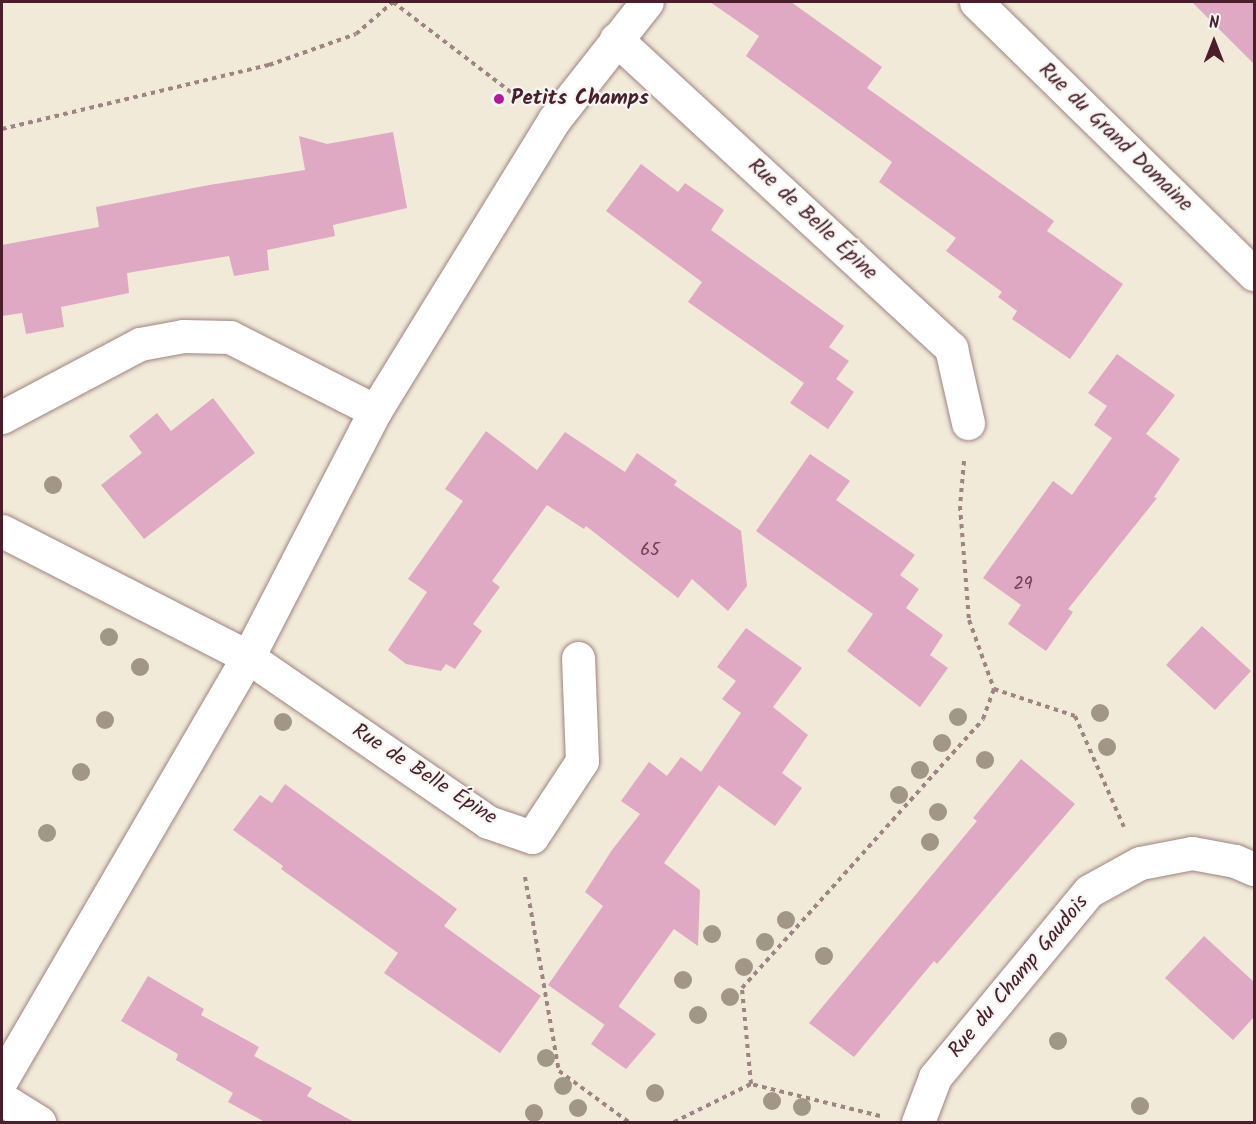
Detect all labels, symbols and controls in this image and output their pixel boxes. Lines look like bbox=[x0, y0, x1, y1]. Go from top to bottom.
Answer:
text: N bbox=[1209, 11, 1219, 36]
north arrow bbox=[1184, 12, 1244, 72]
street label: Rue du Grand Domaine bbox=[1033, 58, 1197, 218]
place label: Petits Champs bbox=[511, 86, 649, 112]
marker: Petits Champs bbox=[492, 92, 506, 106]
street label: Rue de Belle Épine bbox=[742, 154, 882, 286]
house number: 65 bbox=[640, 540, 660, 562]
house number: 29 bbox=[1013, 574, 1033, 596]
street label: Rue de Belle Épine bbox=[347, 719, 501, 831]
street label: Rue du Champ Gaudois bbox=[944, 890, 1094, 1064]

